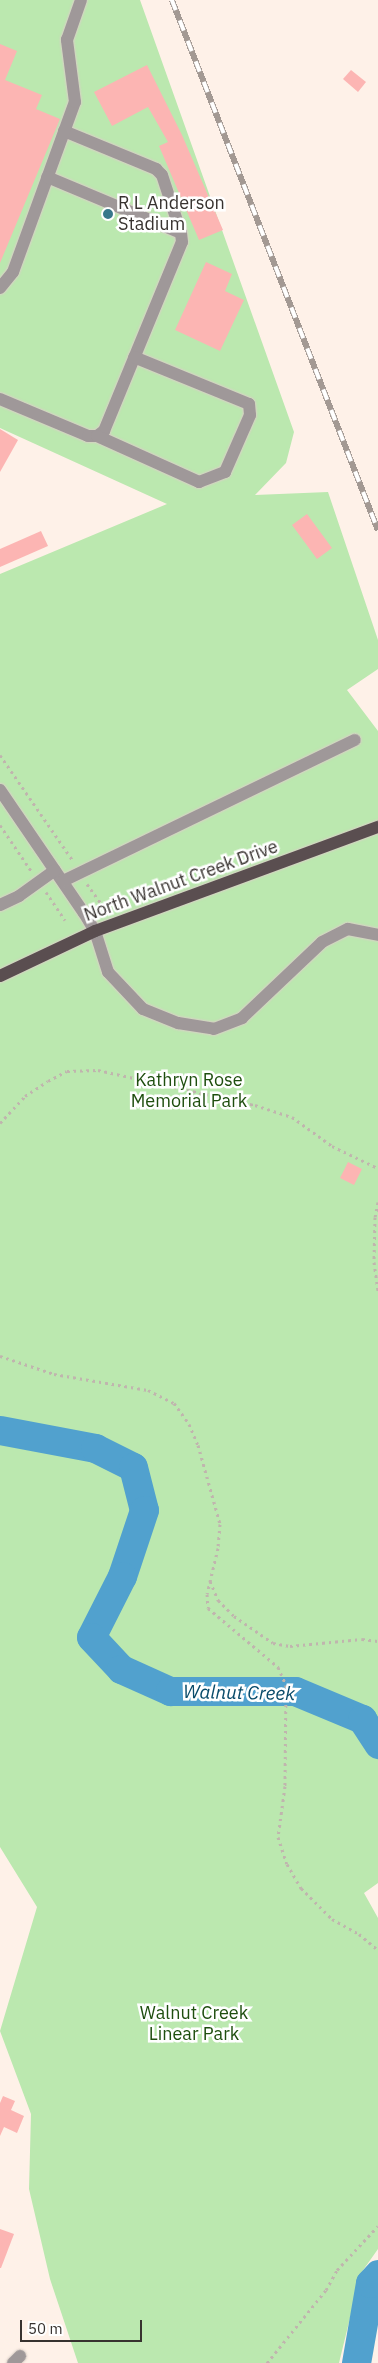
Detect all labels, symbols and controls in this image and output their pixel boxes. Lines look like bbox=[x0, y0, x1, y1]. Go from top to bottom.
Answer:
place label: R L Anderson Stadium bbox=[118, 193, 225, 235]
marker: R L Anderson Stadium bbox=[102, 208, 114, 220]
street label: North Walnut Creek Drive bbox=[81, 836, 281, 926]
park label: Kathryn Rose Memorial Park bbox=[131, 1070, 247, 1112]
water label: Walnut Creek bbox=[183, 1681, 295, 1705]
park label: Walnut Creek Linear Park bbox=[140, 2003, 248, 2046]
scale bar bbox=[22, 2310, 145, 2342]
text: 50 m bbox=[28, 2319, 63, 2338]

